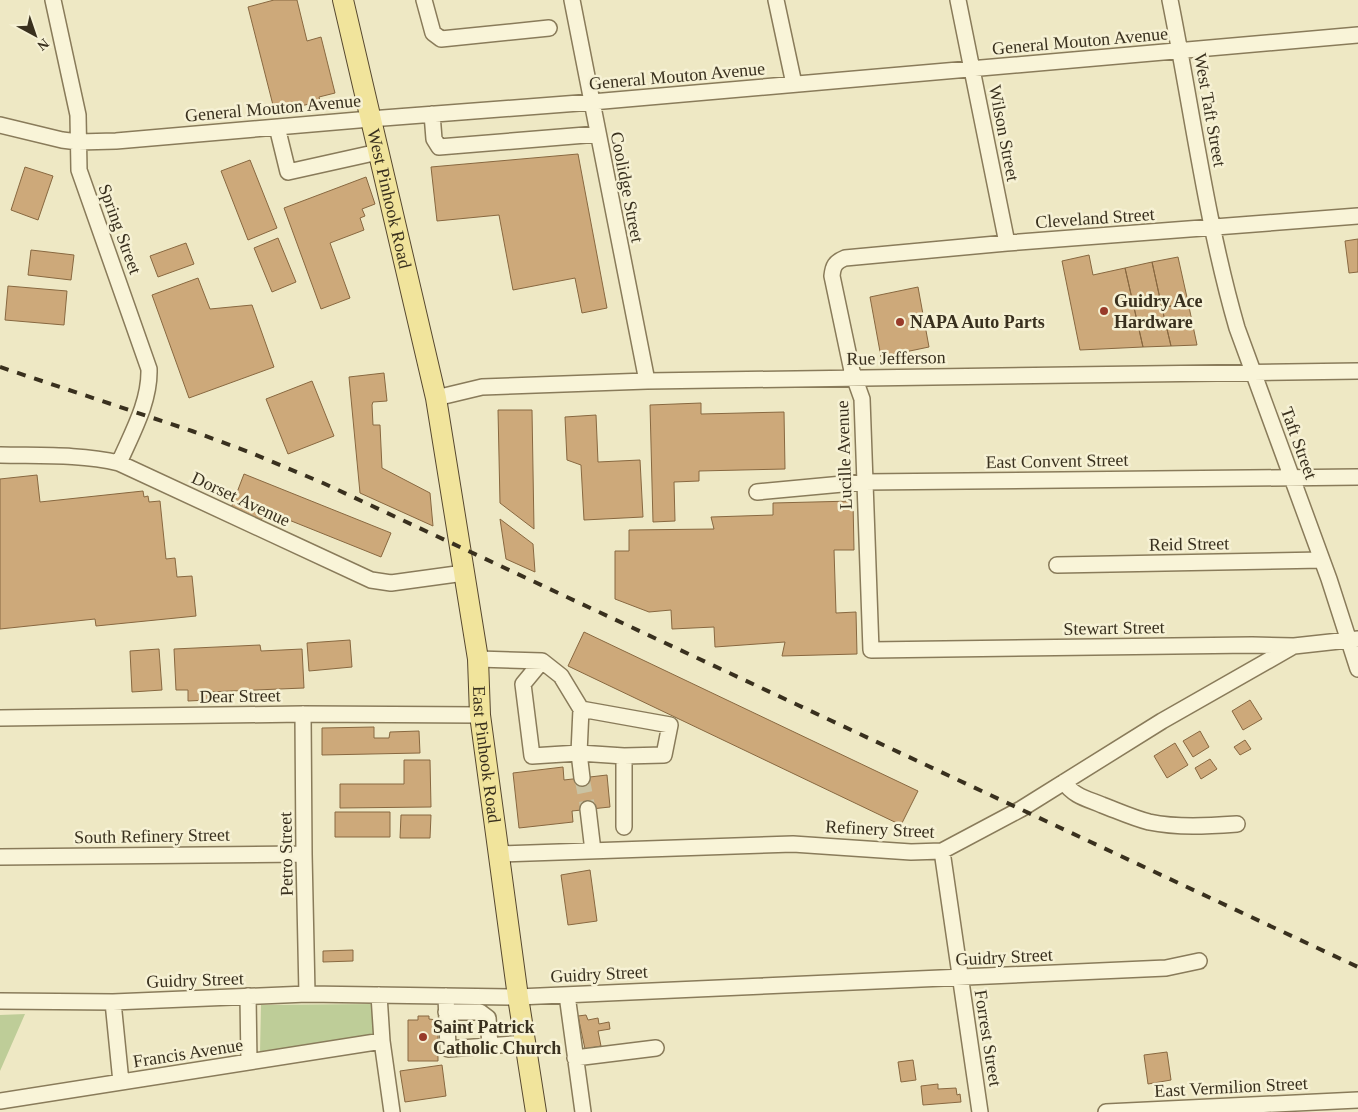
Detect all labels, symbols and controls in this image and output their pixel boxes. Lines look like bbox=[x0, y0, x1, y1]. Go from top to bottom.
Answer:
north arrow bbox=[10, 10, 60, 60]
street label: General Mouton Avenue bbox=[991, 23, 1169, 59]
text: N bbox=[34, 36, 52, 54]
street label: West Taft Street bbox=[1190, 52, 1230, 168]
street label: General Mouton Avenue bbox=[588, 58, 766, 94]
street label: Wilson Street bbox=[985, 83, 1023, 183]
street label: General Mouton Avenue bbox=[184, 90, 362, 126]
street label: West Pinhook Road bbox=[363, 127, 415, 270]
street label: Coolidge Street bbox=[606, 130, 648, 244]
street label: Spring Street bbox=[94, 181, 146, 277]
street label: Cleveland Street bbox=[1035, 204, 1155, 232]
place label: Guidry Ace Hardware bbox=[1114, 291, 1203, 332]
marker: Guidry Ace Hardware bbox=[1098, 305, 1110, 317]
place label: NAPA Auto Parts bbox=[910, 312, 1045, 332]
marker: NAPA Auto Parts bbox=[894, 316, 906, 328]
street label: Rue Jefferson bbox=[846, 347, 946, 369]
street label: Lucille Avenue bbox=[832, 400, 856, 510]
street label: Taft Street bbox=[1277, 404, 1321, 482]
street label: East Convent Street bbox=[985, 450, 1129, 472]
street label: Dorset Avenue bbox=[189, 468, 293, 530]
street label: Reid Street bbox=[1149, 533, 1229, 555]
street label: Stewart Street bbox=[1063, 617, 1165, 639]
street label: Dear Street bbox=[199, 685, 281, 707]
street label: East Pinhook Road bbox=[469, 686, 504, 824]
street label: Petro Street bbox=[275, 812, 297, 896]
street label: Refinery Street bbox=[825, 816, 935, 842]
street label: South Refinery Street bbox=[74, 825, 230, 847]
street label: Guidry Street bbox=[955, 944, 1053, 970]
street label: Guidry Street bbox=[550, 961, 648, 987]
street label: Guidry Street bbox=[146, 968, 244, 992]
street label: Forrest Street bbox=[970, 988, 1006, 1088]
place label: Saint Patrick Catholic Church bbox=[433, 1017, 561, 1058]
marker: Saint Patrick Catholic Church bbox=[417, 1031, 429, 1043]
street label: Francis Avenue bbox=[132, 1034, 244, 1072]
street label: East Vermilion Street bbox=[1154, 1073, 1308, 1101]

